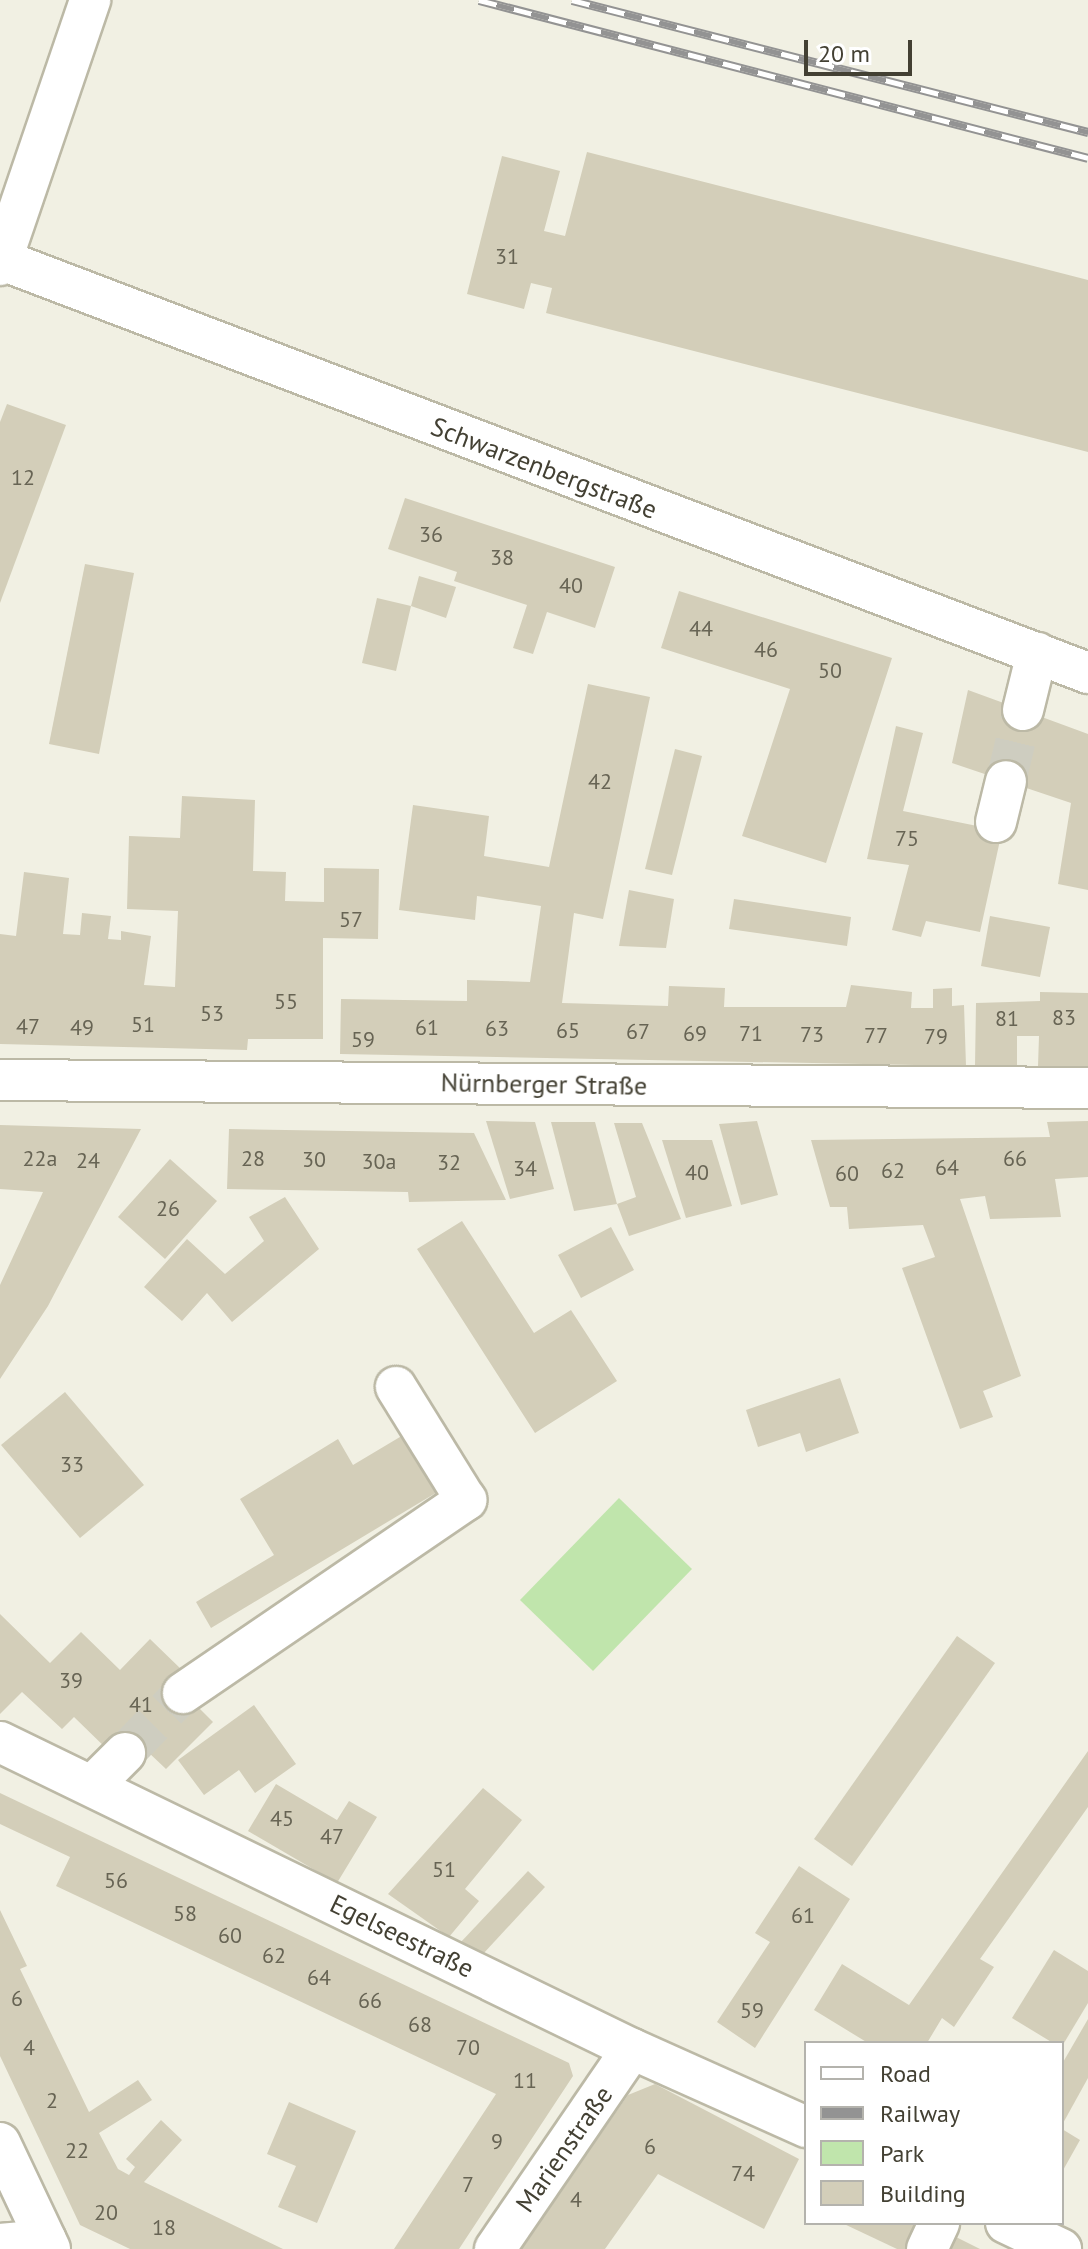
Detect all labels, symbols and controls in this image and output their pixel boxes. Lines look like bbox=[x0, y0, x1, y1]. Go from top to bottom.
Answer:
scale bar bbox=[808, 24, 916, 74]
text: 20 m bbox=[818, 38, 870, 69]
house number: 31 bbox=[495, 244, 519, 270]
street label: Schwarzenbergstraße bbox=[427, 411, 661, 525]
house number: 12 bbox=[11, 465, 35, 491]
house number: 36 bbox=[419, 522, 443, 548]
house number: 38 bbox=[490, 545, 514, 571]
house number: 40 bbox=[559, 573, 583, 599]
house number: 44 bbox=[689, 616, 713, 642]
house number: 46 bbox=[754, 637, 778, 663]
house number: 50 bbox=[818, 658, 842, 684]
house number: 42 bbox=[588, 769, 612, 795]
house number: 75 bbox=[895, 826, 919, 852]
house number: 57 bbox=[339, 907, 363, 933]
house number: 55 bbox=[274, 989, 298, 1015]
house number: 53 bbox=[200, 1001, 224, 1027]
house number: 83 bbox=[1052, 1005, 1076, 1031]
house number: 81 bbox=[995, 1006, 1019, 1032]
house number: 51 bbox=[131, 1012, 155, 1038]
house number: 47 bbox=[16, 1014, 40, 1040]
house number: 49 bbox=[70, 1015, 94, 1041]
house number: 61 bbox=[415, 1015, 439, 1041]
house number: 63 bbox=[485, 1016, 509, 1042]
house number: 65 bbox=[556, 1018, 580, 1044]
house number: 67 bbox=[626, 1019, 650, 1045]
house number: 69 bbox=[683, 1021, 707, 1047]
house number: 71 bbox=[739, 1021, 763, 1047]
house number: 73 bbox=[800, 1022, 824, 1048]
house number: 77 bbox=[864, 1023, 888, 1049]
house number: 79 bbox=[924, 1024, 948, 1050]
house number: 59 bbox=[351, 1027, 375, 1053]
street label: Nürnberger Straße bbox=[440, 1067, 648, 1101]
house number: 22a bbox=[23, 1146, 57, 1172]
house number: 28 bbox=[241, 1146, 265, 1172]
house number: 66 bbox=[1003, 1146, 1027, 1172]
house number: 30 bbox=[302, 1147, 326, 1173]
house number: 24 bbox=[76, 1148, 100, 1174]
house number: 30a bbox=[362, 1149, 396, 1175]
house number: 32 bbox=[437, 1150, 461, 1176]
house number: 64 bbox=[935, 1155, 959, 1181]
house number: 34 bbox=[513, 1156, 537, 1182]
house number: 62 bbox=[881, 1158, 905, 1184]
house number: 40 bbox=[685, 1160, 709, 1186]
house number: 60 bbox=[835, 1161, 859, 1187]
house number: 26 bbox=[156, 1196, 180, 1222]
house number: 33 bbox=[60, 1452, 84, 1478]
house number: 39 bbox=[59, 1668, 83, 1694]
house number: 41 bbox=[129, 1692, 153, 1718]
house number: 45 bbox=[270, 1806, 294, 1832]
house number: 47 bbox=[320, 1824, 344, 1850]
house number: 51 bbox=[432, 1857, 456, 1883]
house number: 56 bbox=[104, 1868, 128, 1894]
street label: Egelseestraße bbox=[325, 1888, 479, 1984]
house number: 58 bbox=[173, 1901, 197, 1927]
house number: 61 bbox=[791, 1903, 815, 1929]
house number: 60 bbox=[218, 1923, 242, 1949]
house number: 62 bbox=[262, 1943, 286, 1969]
house number: 64 bbox=[307, 1965, 331, 1991]
house number: 6 bbox=[11, 1986, 23, 2012]
house number: 66 bbox=[358, 1988, 382, 2014]
house number: 59 bbox=[740, 1998, 764, 2024]
house number: 68 bbox=[408, 2012, 432, 2038]
house number: 4 bbox=[23, 2035, 35, 2061]
house number: 70 bbox=[456, 2035, 480, 2061]
legend bbox=[804, 2041, 1064, 2225]
text: Road bbox=[880, 2058, 931, 2089]
house number: 11 bbox=[513, 2068, 537, 2094]
street label: Marienstraße bbox=[509, 2080, 619, 2218]
house number: 2 bbox=[46, 2088, 58, 2114]
text: Railway bbox=[880, 2098, 960, 2129]
house number: 9 bbox=[491, 2129, 503, 2155]
house number: 6 bbox=[644, 2134, 656, 2160]
house number: 22 bbox=[65, 2138, 89, 2164]
text: Park bbox=[880, 2138, 924, 2169]
house number: 74 bbox=[731, 2161, 755, 2187]
house number: 7 bbox=[462, 2172, 474, 2198]
text: Building bbox=[880, 2178, 966, 2209]
house number: 4 bbox=[570, 2187, 582, 2213]
house number: 20 bbox=[94, 2200, 118, 2226]
house number: 18 bbox=[152, 2215, 176, 2241]

